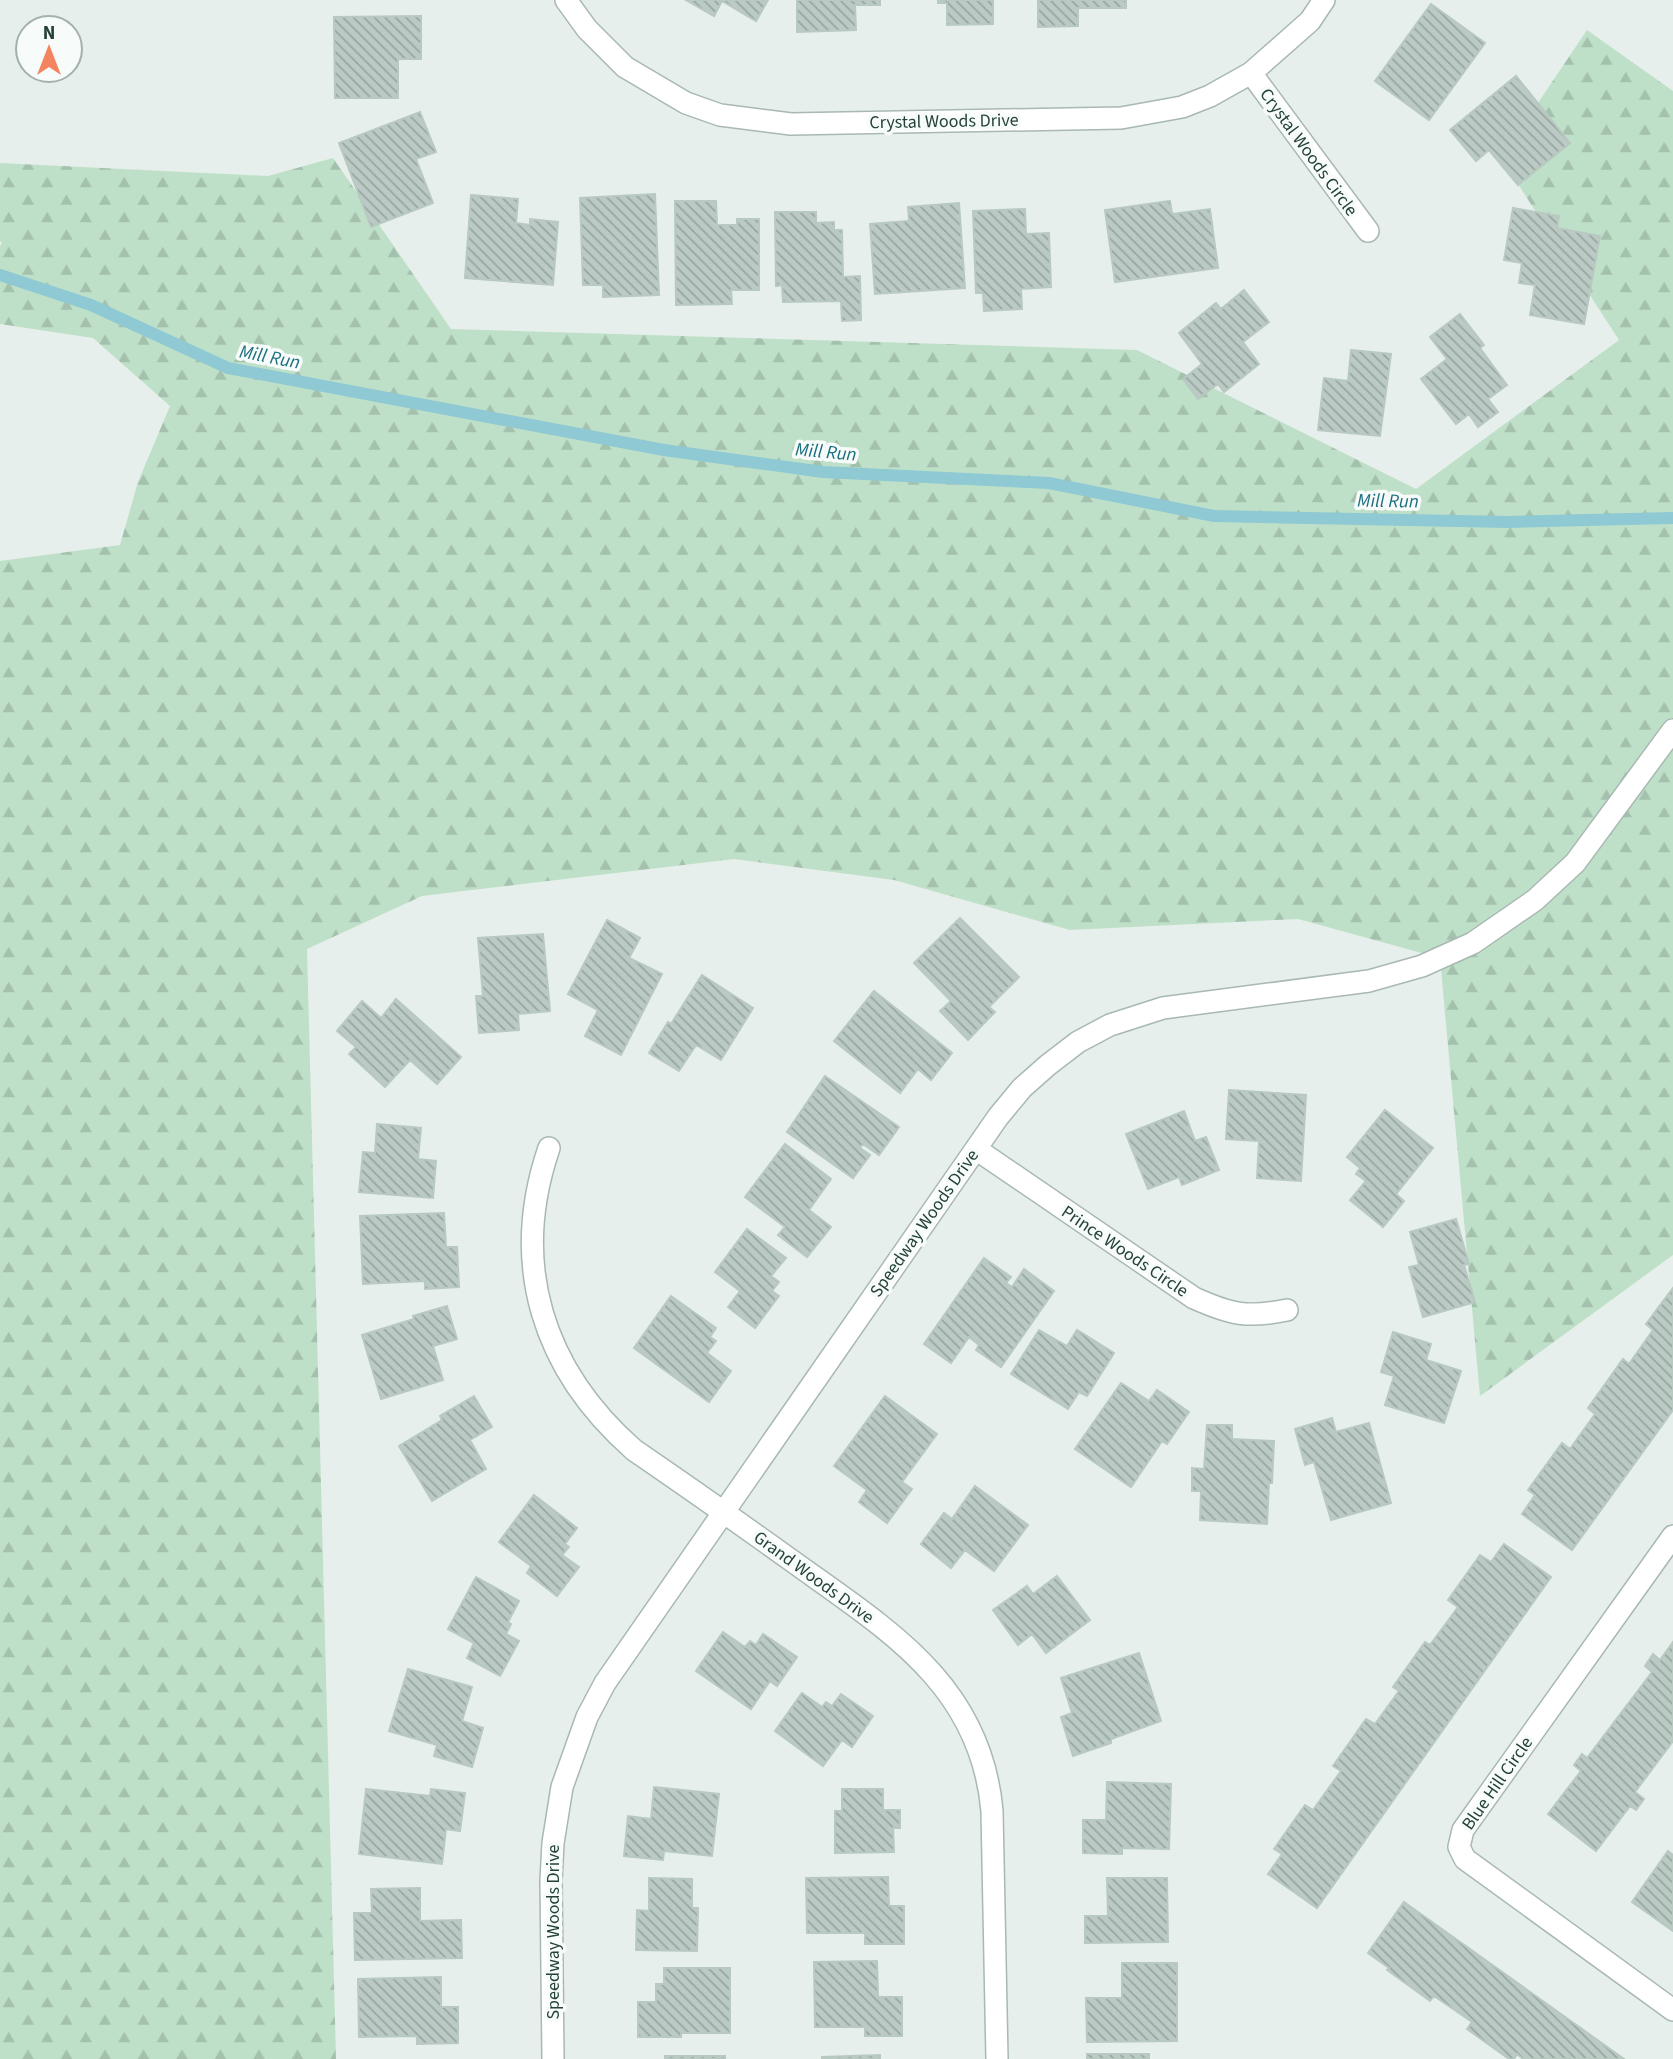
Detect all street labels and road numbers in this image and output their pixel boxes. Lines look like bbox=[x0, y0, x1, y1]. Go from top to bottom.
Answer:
street label: Crystal Woods Circle bbox=[1254, 83, 1364, 222]
street label: Crystal Woods Drive bbox=[869, 108, 1019, 135]
street label: Speedway Woods Drive bbox=[864, 1144, 985, 1302]
street label: Prince Woods Circle bbox=[1056, 1200, 1193, 1303]
street label: Grand Woods Drive bbox=[748, 1525, 879, 1630]
street label: Blue Hill Circle bbox=[1456, 1731, 1539, 1835]
street label: Speedway Woods Drive bbox=[541, 1844, 566, 2020]

